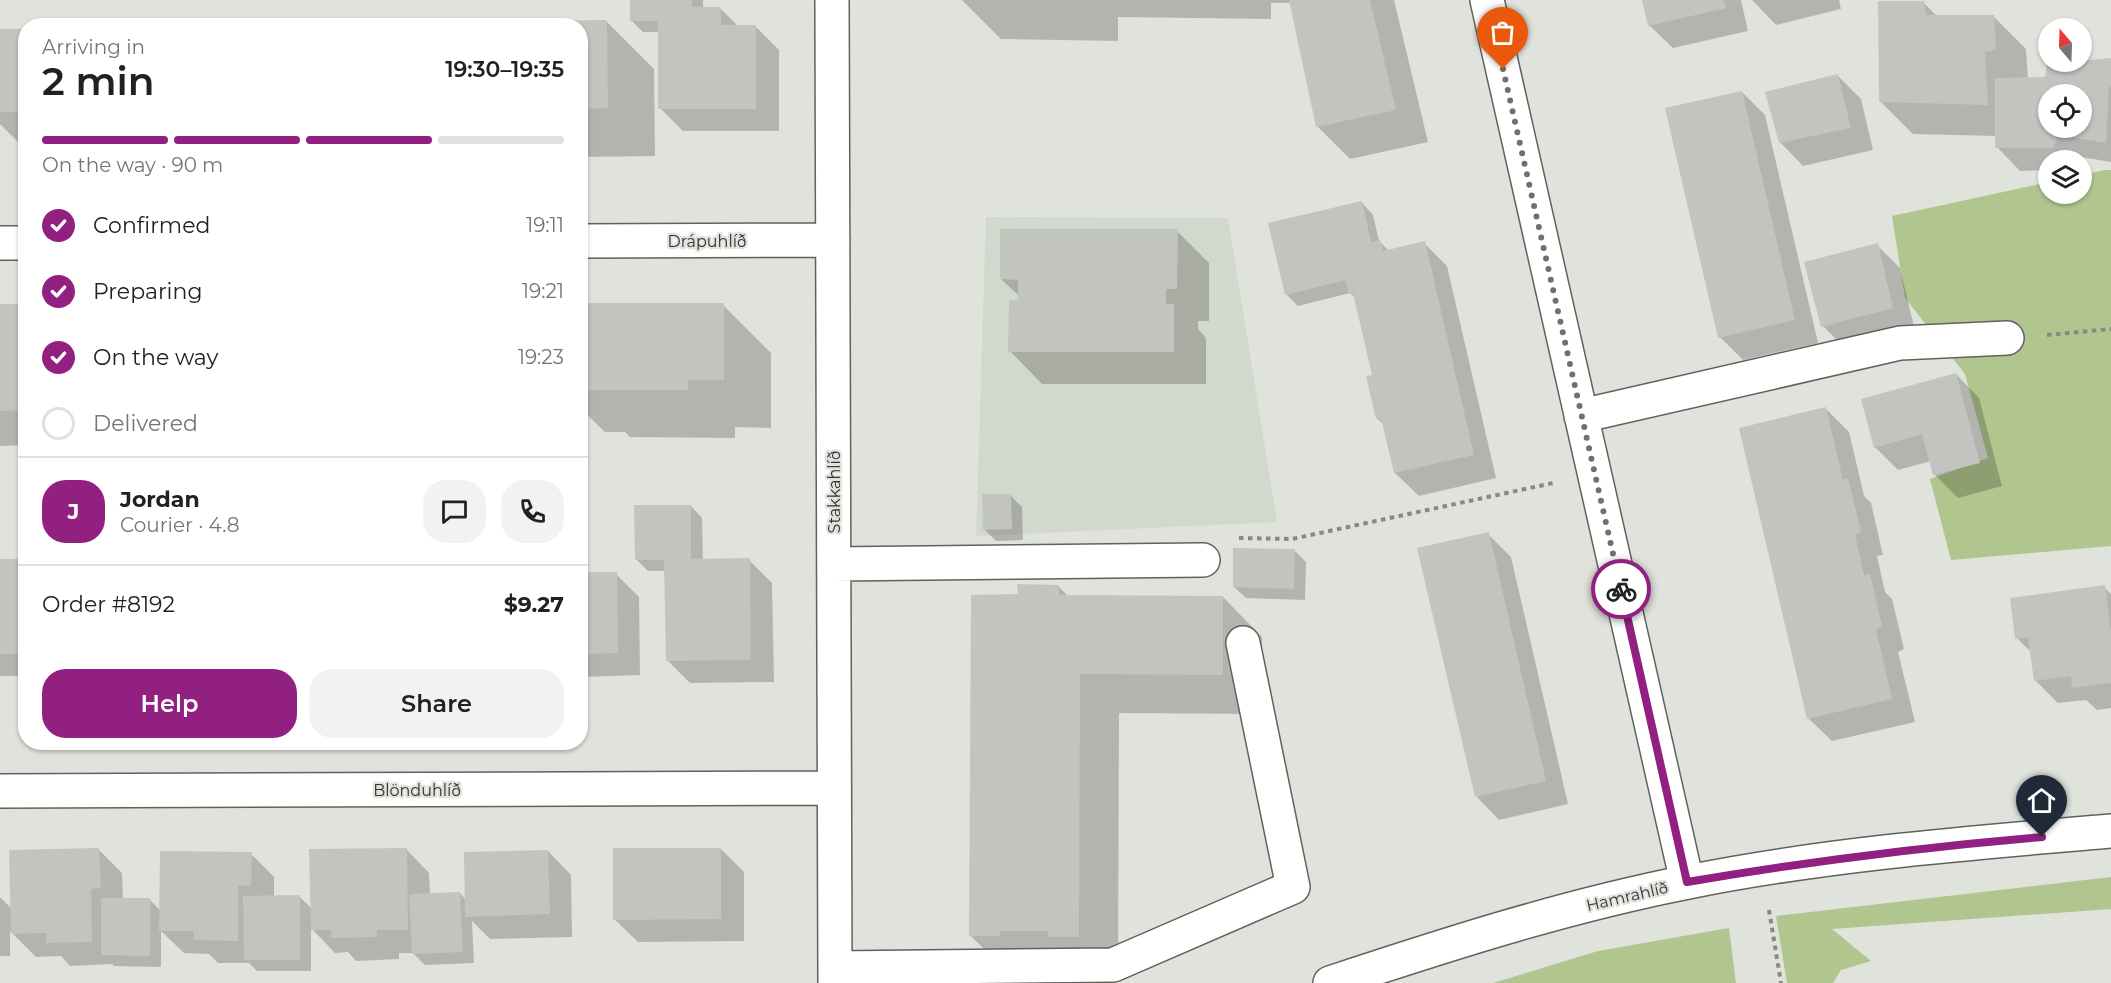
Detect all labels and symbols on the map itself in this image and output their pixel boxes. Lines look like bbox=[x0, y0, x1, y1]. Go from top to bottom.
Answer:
pin bbox=[1477, 7, 1528, 69]
north arrow bbox=[2038, 18, 2092, 72]
street label: Drápuhlíð bbox=[668, 232, 746, 251]
street label: Stakkahlíð bbox=[825, 451, 844, 533]
courier bbox=[1591, 559, 1651, 619]
pin bbox=[2016, 775, 2067, 837]
street label: Blönduhlíð bbox=[373, 781, 461, 800]
street label: Hamrahlíð bbox=[1584, 878, 1670, 915]

